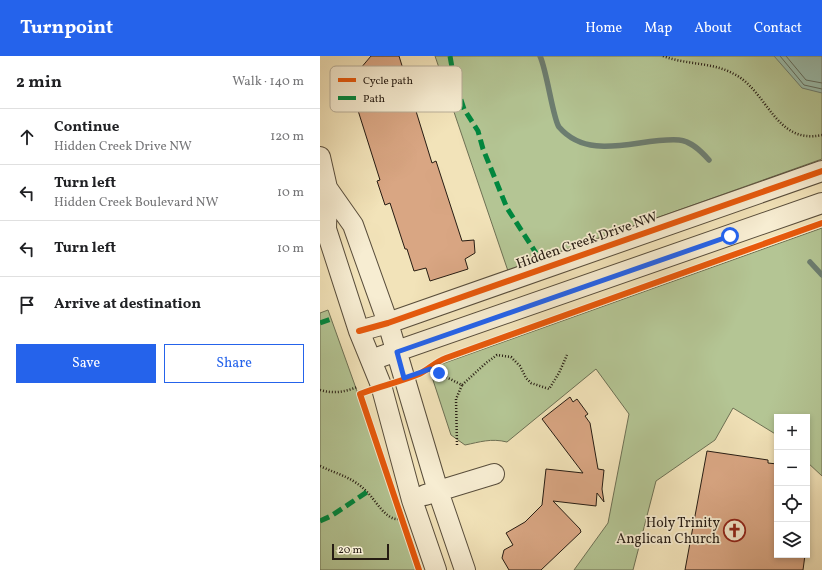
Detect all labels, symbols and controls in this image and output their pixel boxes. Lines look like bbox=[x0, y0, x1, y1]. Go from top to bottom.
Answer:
text: Turnpoint bbox=[20, 15, 113, 41]
text: Home bbox=[585, 19, 622, 38]
text: Map bbox=[644, 19, 672, 38]
text: About bbox=[694, 19, 732, 38]
text: Contact bbox=[754, 19, 802, 38]
legend bbox=[330, 66, 462, 112]
text: 2 min bbox=[16, 71, 62, 94]
text: Walk · 140 m bbox=[232, 73, 304, 91]
text: Cycle path bbox=[363, 74, 413, 89]
text: Path bbox=[363, 92, 386, 107]
text: Continue bbox=[54, 117, 119, 138]
icon: ahead bbox=[16, 126, 38, 148]
text: 120 m bbox=[270, 128, 304, 146]
text: Hidden Creek Drive NW bbox=[54, 138, 192, 156]
text: Turn left bbox=[54, 173, 116, 194]
icon: left bbox=[16, 182, 38, 204]
text: 10 m bbox=[277, 184, 304, 202]
text: Hidden Creek Boulevard NW bbox=[54, 194, 219, 212]
street label: Hidden Creek Drive NW bbox=[514, 208, 660, 274]
route start bbox=[721, 227, 739, 245]
icon: left bbox=[16, 238, 38, 260]
text: Turn left bbox=[54, 238, 116, 259]
text: 10 m bbox=[277, 240, 304, 258]
icon: arrive bbox=[16, 294, 38, 316]
text: Arrive at destination bbox=[54, 294, 201, 315]
button: Save bbox=[16, 344, 156, 383]
button: Share bbox=[164, 344, 304, 383]
route end bbox=[430, 364, 448, 382]
map controls bbox=[774, 414, 810, 558]
button: + bbox=[774, 414, 810, 450]
button: − bbox=[774, 450, 810, 486]
button: locate bbox=[774, 486, 810, 522]
place label: Holy Trinity Anglican Church bbox=[616, 514, 720, 549]
church icon: Holy Trinity Anglican Church bbox=[722, 518, 748, 544]
button: layers bbox=[774, 522, 810, 558]
scale bar bbox=[332, 542, 389, 561]
text: 20 m bbox=[338, 543, 362, 558]

